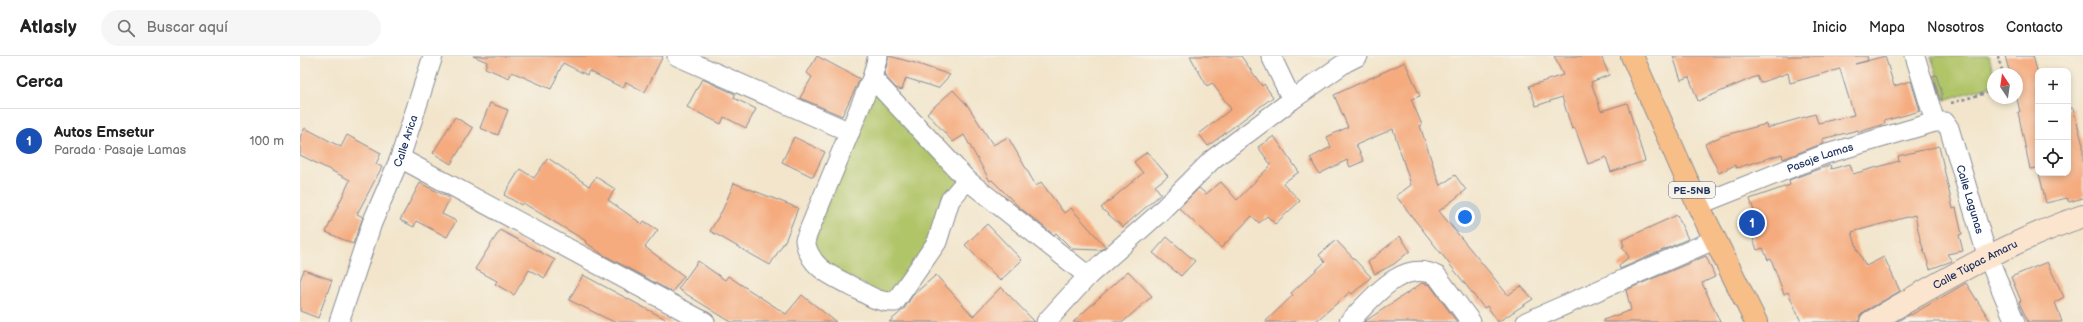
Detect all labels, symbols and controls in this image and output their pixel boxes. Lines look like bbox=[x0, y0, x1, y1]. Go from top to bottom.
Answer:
search box bbox=[101, 10, 381, 46]
text: Atlasly bbox=[20, 16, 77, 39]
icon: search bbox=[115, 17, 137, 39]
text: Buscar aquí bbox=[147, 18, 228, 37]
text: Inicio bbox=[1813, 19, 1847, 36]
text: Mapa bbox=[1869, 19, 1905, 36]
text: Nosotros bbox=[1927, 19, 1984, 36]
text: Contacto bbox=[2006, 19, 2063, 36]
north arrow bbox=[1987, 68, 2023, 104]
map controls bbox=[2035, 68, 2071, 176]
button: + bbox=[2035, 68, 2071, 104]
text: Cerca bbox=[16, 72, 63, 92]
button: − bbox=[2035, 104, 2071, 140]
street label: Calle Arica bbox=[391, 114, 420, 169]
text: Autos Emsetur bbox=[54, 123, 154, 142]
text: 1 bbox=[26, 133, 32, 149]
text: 100 m bbox=[249, 133, 284, 149]
street label: Pasaje Lamas bbox=[1785, 140, 1855, 176]
button: locate bbox=[2035, 140, 2071, 176]
text: Parada · Pasaje Lamas bbox=[54, 142, 186, 158]
street label: Calle Lagunas bbox=[1953, 164, 1986, 236]
road number: PE-5NB bbox=[1669, 182, 1715, 198]
your location bbox=[1455, 207, 1475, 227]
pin: 1 bbox=[1739, 208, 1765, 238]
street label: Calle Túpac Amaru bbox=[1931, 237, 2020, 292]

